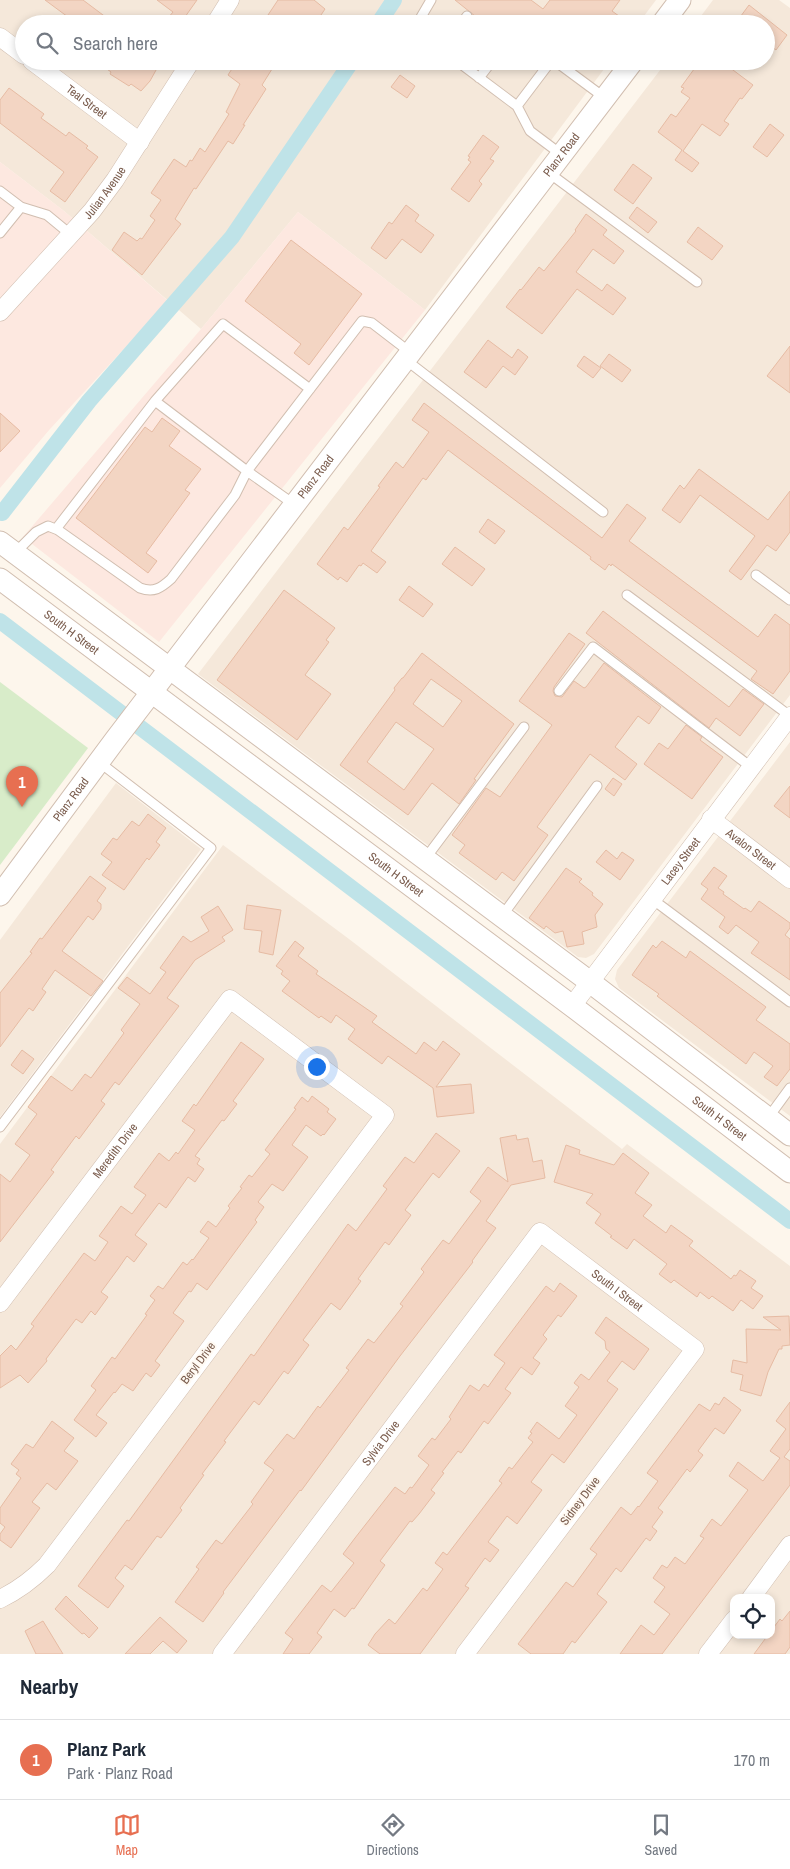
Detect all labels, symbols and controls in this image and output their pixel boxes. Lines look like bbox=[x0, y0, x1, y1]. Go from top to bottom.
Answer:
search box bbox=[15, 15, 775, 70]
icon: search bbox=[33, 29, 61, 57]
text: Search here bbox=[73, 30, 158, 56]
street label: Teal Street bbox=[63, 81, 110, 122]
street label: Planz Road bbox=[540, 130, 583, 180]
street label: Julian Avenue bbox=[80, 163, 130, 223]
street label: Planz Road bbox=[294, 452, 338, 502]
street label: South H Street bbox=[41, 606, 102, 658]
pin: 1 bbox=[6, 766, 38, 807]
street label: Planz Road bbox=[49, 774, 93, 825]
street label: Avalon Street bbox=[722, 824, 779, 874]
street label: Lacey Street bbox=[658, 834, 704, 888]
street label: South H Street bbox=[365, 849, 427, 900]
your location bbox=[304, 1054, 330, 1080]
street label: South H Street bbox=[689, 1092, 750, 1144]
street label: Meredith Drive bbox=[89, 1120, 141, 1182]
street label: South I Street bbox=[588, 1266, 646, 1315]
street label: Beryl Drive bbox=[177, 1339, 219, 1387]
street label: Sylvia Drive bbox=[358, 1417, 403, 1469]
street label: Sidney Drive bbox=[556, 1473, 604, 1529]
map controls bbox=[730, 1594, 775, 1639]
button: locate bbox=[730, 1594, 775, 1639]
text: Nearby bbox=[20, 1672, 78, 1701]
text: Planz Park bbox=[67, 1736, 146, 1762]
text: 1 bbox=[32, 1749, 40, 1771]
text: 170 m bbox=[734, 1749, 770, 1771]
text: Park · Planz Road bbox=[67, 1762, 173, 1784]
tab: Map bbox=[113, 1811, 141, 1859]
tab: Directions bbox=[367, 1811, 419, 1859]
tab: Saved bbox=[645, 1811, 677, 1859]

